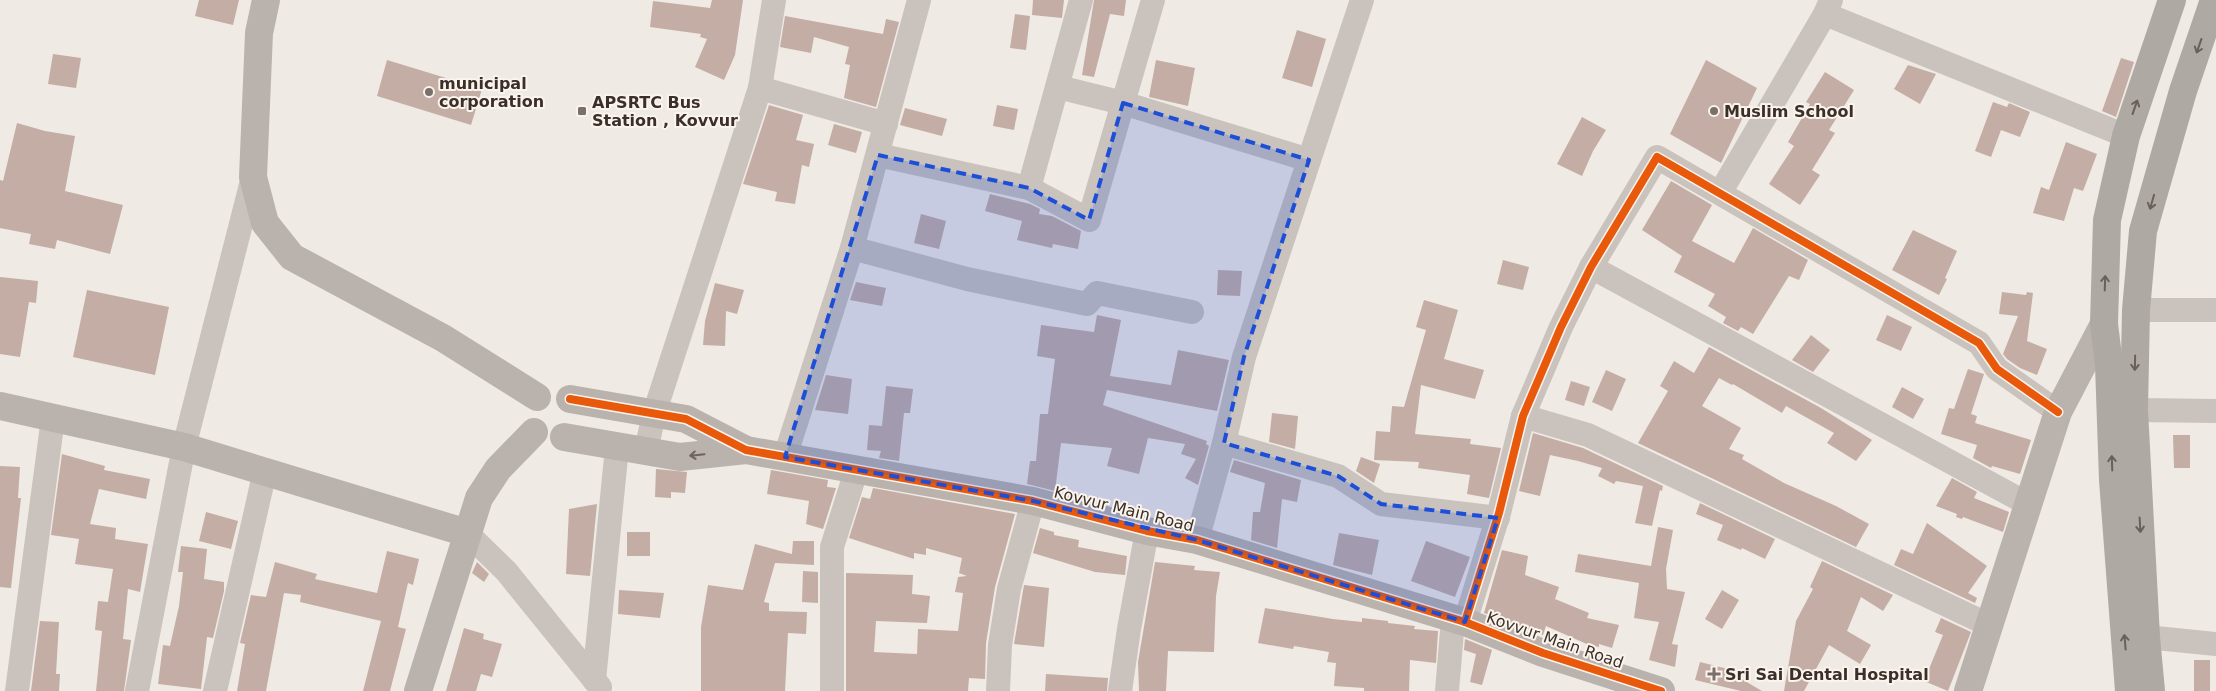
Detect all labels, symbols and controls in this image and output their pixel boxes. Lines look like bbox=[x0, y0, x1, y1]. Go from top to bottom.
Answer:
one-way arrow bbox=[2193, 38, 2203, 54]
place label: municipal corporation bbox=[439, 74, 544, 111]
marker: municipal corporation bbox=[423, 86, 435, 98]
place label: APSRTC Bus Station , Kovvur bbox=[592, 93, 738, 130]
one-way arrow bbox=[2131, 99, 2141, 115]
place label: Muslim School bbox=[1724, 102, 1854, 121]
marker: APSRTC Bus Station , Kovvur bbox=[576, 105, 588, 117]
marker: Muslim School bbox=[1708, 105, 1720, 117]
one-way arrow bbox=[2146, 193, 2156, 209]
one-way arrow bbox=[2100, 276, 2110, 292]
one-way arrow bbox=[2130, 354, 2140, 370]
one-way arrow bbox=[690, 450, 706, 460]
one-way arrow bbox=[2108, 455, 2117, 471]
street label: Kovvur Main Road bbox=[1052, 482, 1196, 536]
one-way arrow bbox=[2135, 517, 2144, 533]
street label: Kovvur Main Road bbox=[1484, 608, 1626, 672]
one-way arrow bbox=[2121, 635, 2130, 651]
place label: Sri Sai Dental Hospital bbox=[1725, 665, 1929, 684]
marker: Sri Sai Dental Hospital bbox=[1707, 667, 1721, 681]

